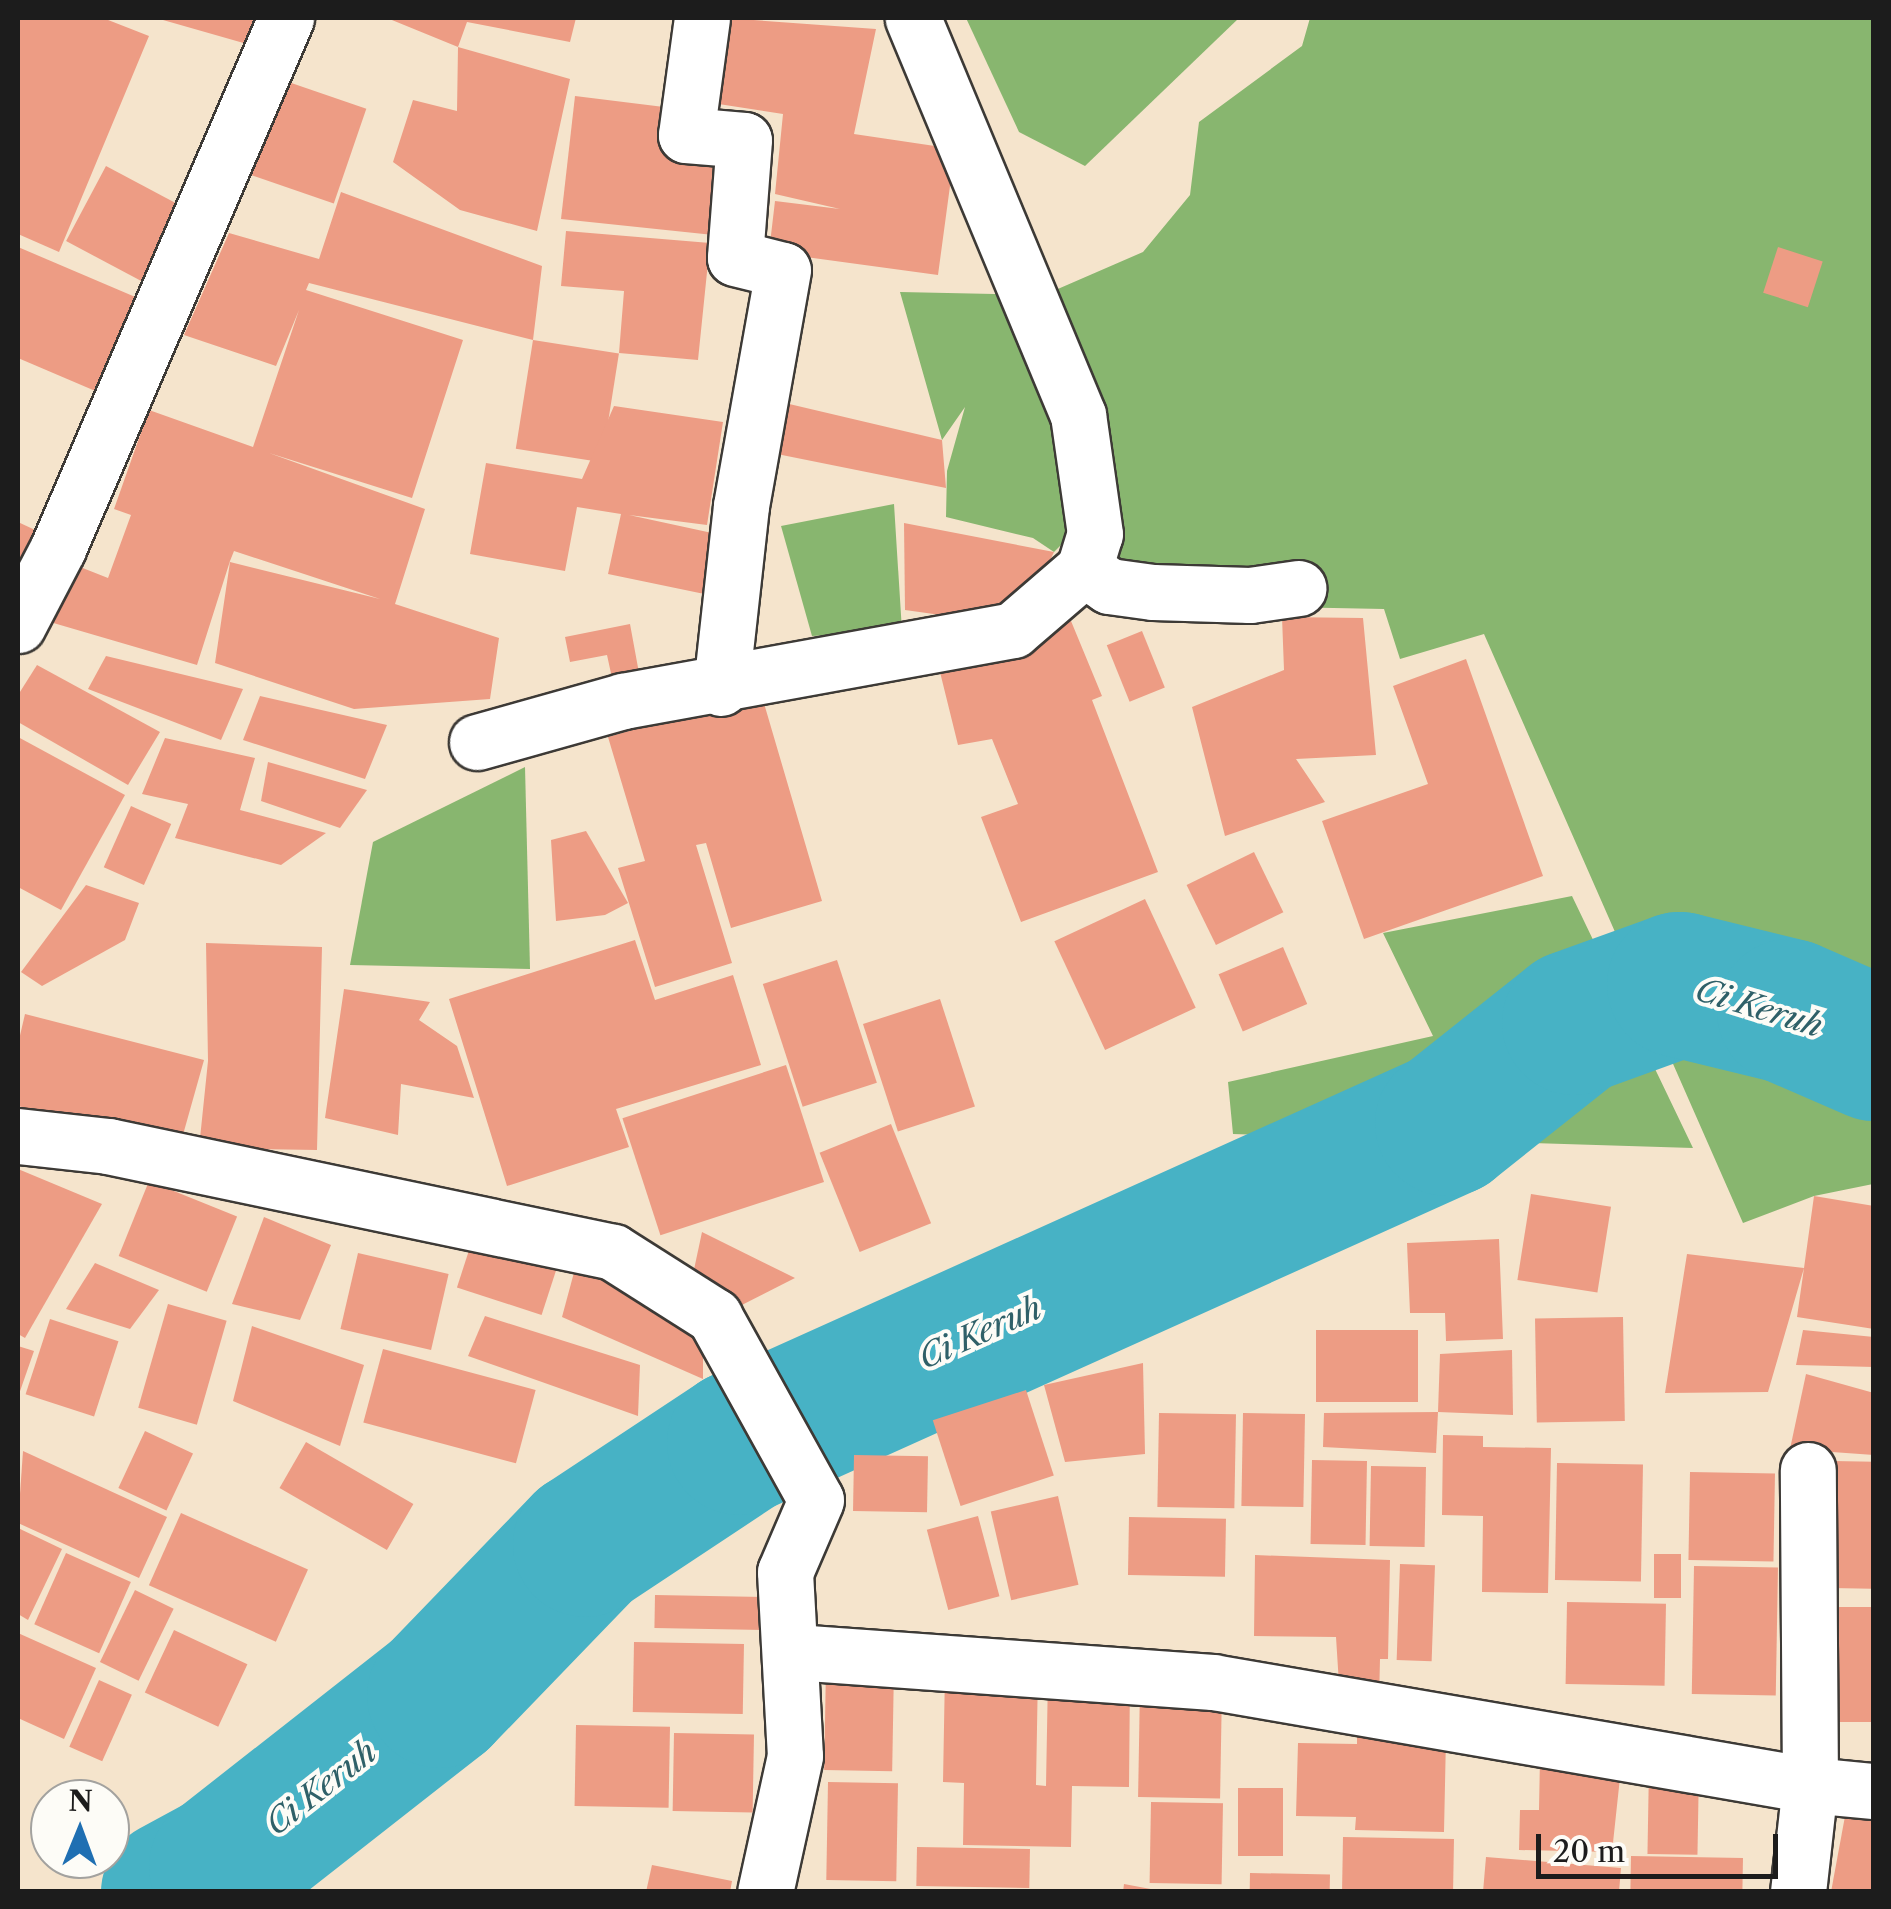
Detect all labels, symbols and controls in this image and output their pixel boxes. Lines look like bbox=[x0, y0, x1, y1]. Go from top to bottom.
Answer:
water label: Ci Keruh bbox=[1691, 971, 1827, 1045]
water label: Ci Keruh bbox=[913, 1289, 1047, 1377]
water label: Ci Keruh bbox=[258, 1733, 384, 1843]
north arrow bbox=[30, 1779, 130, 1879]
text: N bbox=[68, 1784, 93, 1818]
scale bar bbox=[1541, 1814, 1784, 1876]
text: 20 m bbox=[1553, 1833, 1625, 1870]

